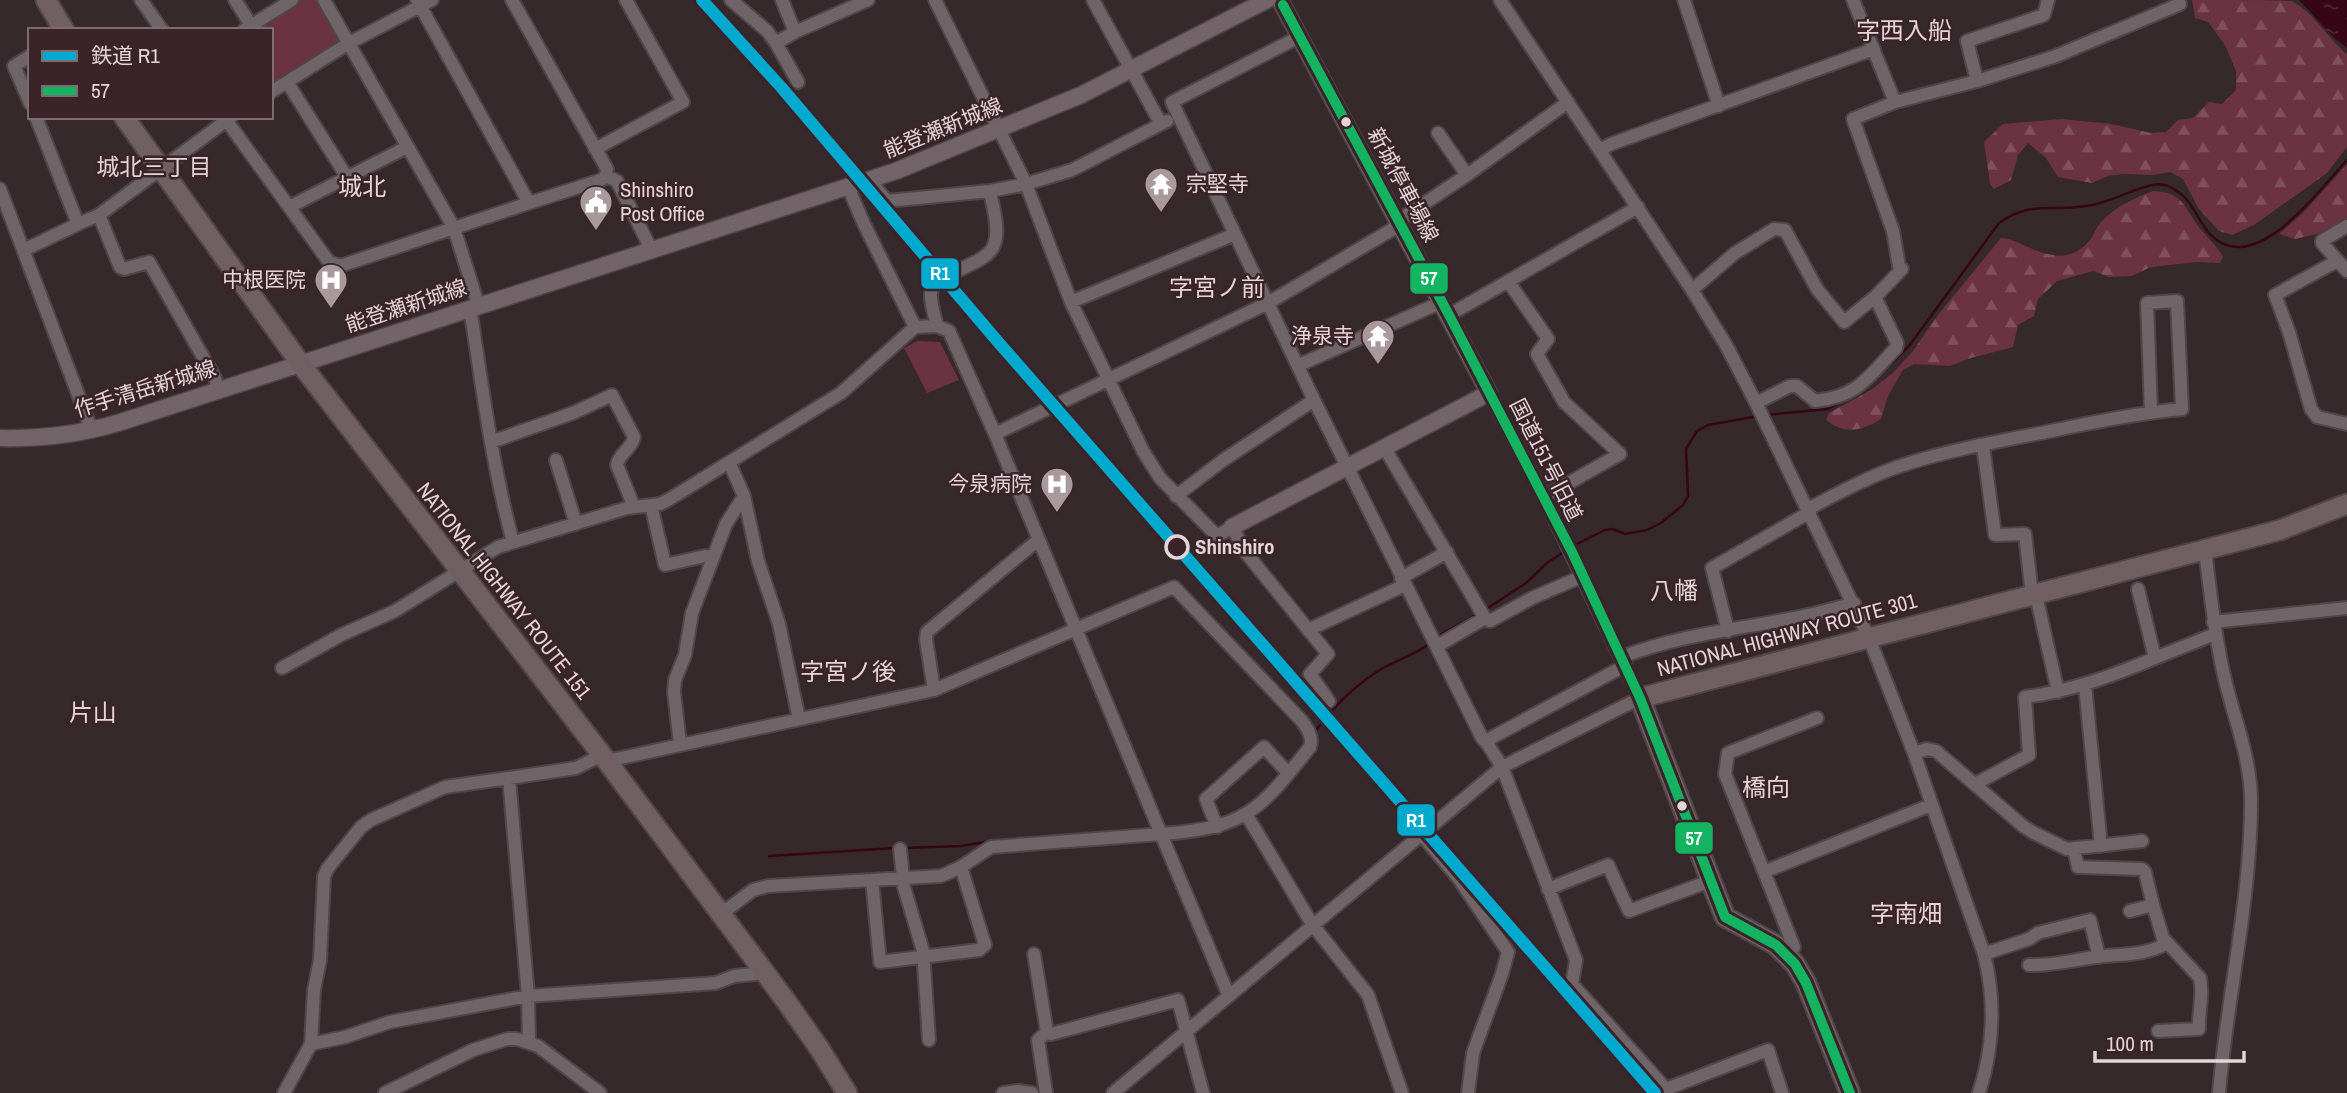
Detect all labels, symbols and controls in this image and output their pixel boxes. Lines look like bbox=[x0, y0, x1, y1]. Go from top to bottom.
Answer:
district label: 字西入船 bbox=[1856, 14, 1952, 46]
legend bbox=[28, 28, 273, 119]
text: 鉄道 R1 bbox=[91, 41, 160, 70]
text: 57 bbox=[91, 76, 110, 105]
street label: 能登瀬新城線 bbox=[879, 90, 1007, 165]
unlabelled marker bbox=[1339, 115, 1353, 129]
street label: 新城停車場線 bbox=[1361, 122, 1446, 247]
district label: 城北三丁目 bbox=[97, 151, 212, 182]
temple icon: 宗堅寺 bbox=[1142, 165, 1180, 214]
place label: 宗堅寺 bbox=[1186, 169, 1249, 198]
district label: 城北 bbox=[338, 170, 386, 202]
place label: Shinshiro Post Office bbox=[620, 175, 705, 228]
public building icon: Shinshiro Post Office bbox=[577, 183, 615, 232]
line badge: R1 bbox=[920, 257, 960, 290]
text: R1 bbox=[930, 260, 950, 286]
hospital icon: 中根医院 bbox=[312, 261, 350, 310]
line badge: 57 bbox=[1409, 262, 1449, 295]
place label: 中根医院 bbox=[222, 265, 306, 294]
text: 57 bbox=[1420, 265, 1438, 291]
district label: 字宮ノ前 bbox=[1169, 271, 1265, 303]
street label: 能登瀬新城線 bbox=[341, 272, 470, 339]
temple icon: 浄泉寺 bbox=[1359, 317, 1397, 366]
place label: 浄泉寺 bbox=[1291, 321, 1354, 350]
street label: 作手清岳新城線 bbox=[70, 353, 219, 424]
street label: 国道151号旧道 bbox=[1503, 394, 1590, 526]
hospital icon: 今泉病院 bbox=[1038, 465, 1076, 514]
place label: 今泉病院 bbox=[948, 469, 1032, 498]
street label: NATIONAL HIGHWAY ROUTE 151 bbox=[411, 476, 598, 705]
place label: Shinshiro bbox=[1195, 532, 1274, 561]
marker: Shinshiro bbox=[1165, 535, 1189, 559]
district label: 八幡 bbox=[1650, 574, 1698, 606]
street label: NATIONAL HIGHWAY ROUTE 301 bbox=[1654, 586, 1920, 683]
district label: 字宮ノ後 bbox=[800, 655, 896, 687]
district label: 片山 bbox=[69, 696, 117, 728]
district label: 橋向 bbox=[1742, 771, 1790, 803]
unlabelled marker bbox=[1675, 799, 1689, 813]
line badge: R1 bbox=[1396, 803, 1436, 837]
text: R1 bbox=[1406, 807, 1426, 833]
line badge: 57 bbox=[1674, 821, 1714, 855]
text: 57 bbox=[1685, 825, 1703, 851]
district label: 字南畑 bbox=[1870, 897, 1942, 929]
scale bar bbox=[2095, 1020, 2244, 1064]
text: 100 m bbox=[2106, 1029, 2154, 1058]

